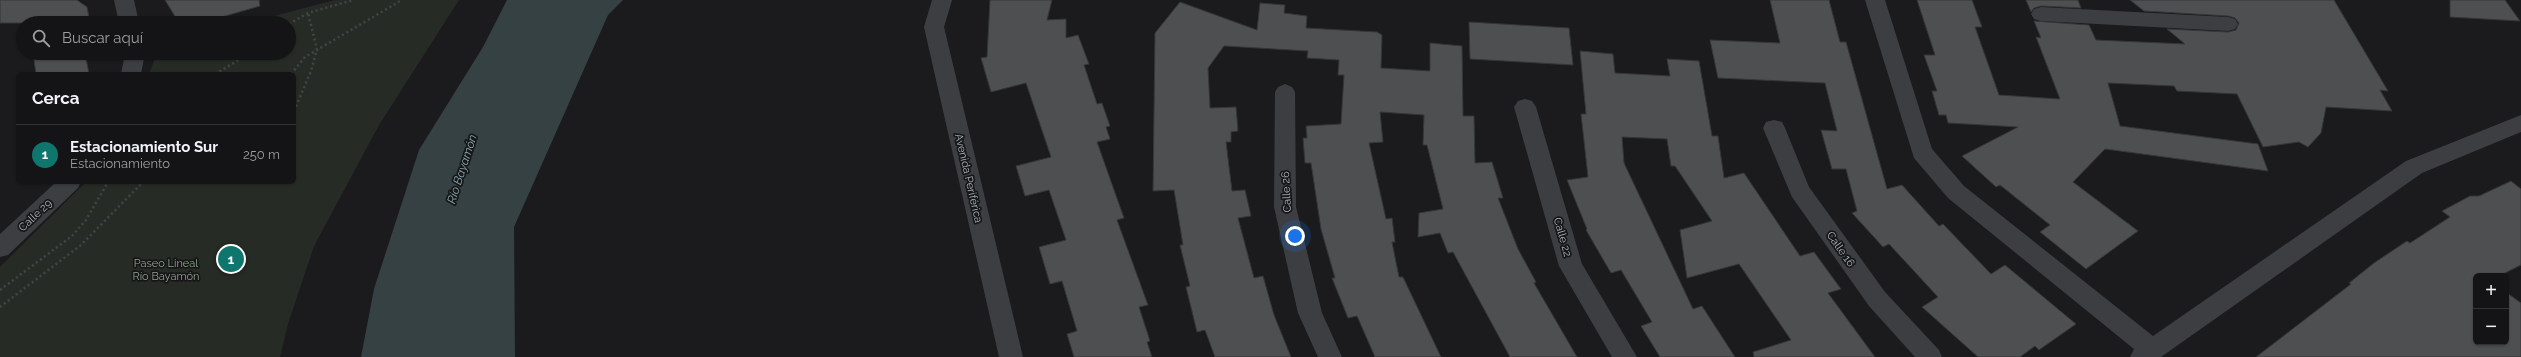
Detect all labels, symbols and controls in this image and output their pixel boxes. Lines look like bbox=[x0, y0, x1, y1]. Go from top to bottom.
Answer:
search box bbox=[16, 16, 296, 60]
icon: search bbox=[30, 27, 52, 49]
text: Buscar aquí bbox=[62, 29, 143, 47]
text: Cerca bbox=[32, 88, 80, 108]
water label: Río Bayamón bbox=[444, 132, 480, 205]
street label: Avenida Periférica bbox=[952, 132, 985, 224]
text: Estacionamiento Sur bbox=[70, 138, 218, 156]
text: 1 bbox=[42, 147, 48, 162]
text: 250 m bbox=[243, 147, 280, 162]
text: Estacionamiento bbox=[70, 156, 170, 171]
street label: Calle 26 bbox=[1279, 171, 1294, 213]
street label: Calle 29 bbox=[16, 197, 55, 234]
street label: Calle 22 bbox=[1551, 216, 1574, 259]
your location bbox=[1285, 226, 1305, 246]
street label: Calle 16 bbox=[1824, 229, 1858, 270]
pin: 1 bbox=[218, 244, 244, 274]
park label: Paseo Lineal Río Bayamón bbox=[133, 257, 199, 283]
map controls bbox=[2473, 273, 2509, 345]
button: + bbox=[2473, 273, 2509, 309]
button: − bbox=[2473, 309, 2509, 345]

